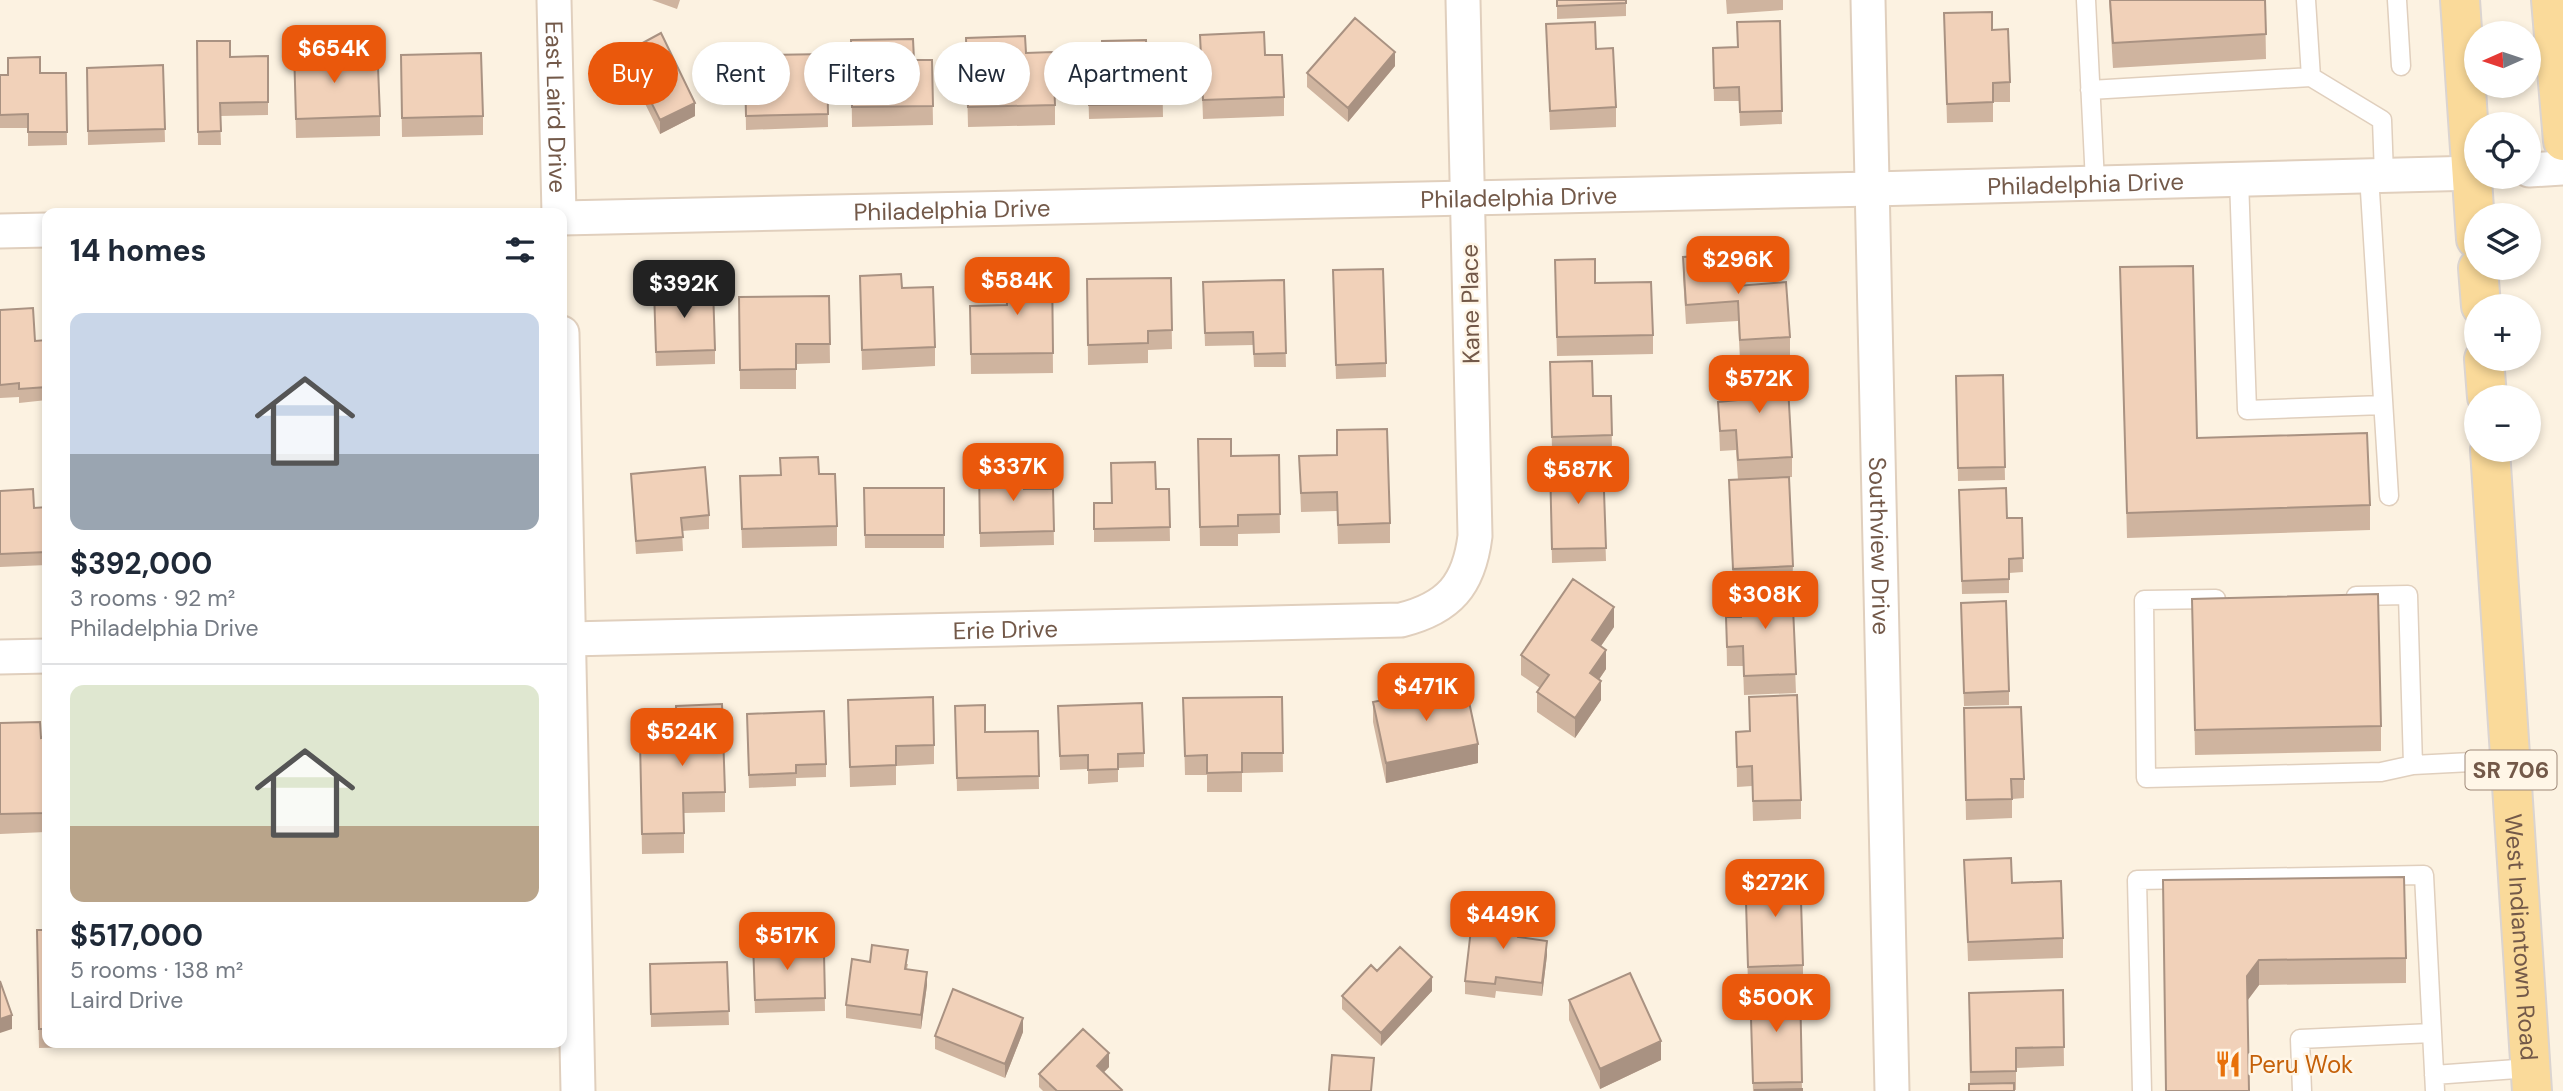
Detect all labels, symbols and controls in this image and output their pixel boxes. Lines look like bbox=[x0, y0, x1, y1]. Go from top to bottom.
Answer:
street label: East Laird Drive bbox=[539, 21, 574, 193]
north arrow bbox=[2464, 21, 2541, 98]
map controls bbox=[2464, 21, 2541, 462]
pin: $654K bbox=[285, 25, 383, 85]
text: $654K bbox=[298, 33, 370, 63]
chip: Buy bbox=[588, 42, 678, 105]
chip: Rent bbox=[692, 42, 790, 105]
chip: Filters bbox=[804, 42, 920, 105]
chip: New bbox=[934, 42, 1030, 105]
chip: Apartment bbox=[1044, 42, 1212, 105]
button: locate bbox=[2464, 112, 2541, 189]
street label: Philadelphia Drive bbox=[1987, 165, 2184, 201]
street label: Philadelphia Drive bbox=[1420, 179, 1618, 215]
street label: Philadelphia Drive bbox=[853, 192, 1051, 227]
button: layers bbox=[2464, 203, 2541, 280]
text: 14 homes bbox=[70, 231, 207, 270]
icon: filters bbox=[501, 231, 539, 269]
pin: $296K bbox=[1689, 236, 1787, 296]
street label: Kane Place bbox=[1453, 244, 1487, 364]
text: $296K bbox=[1702, 244, 1774, 274]
pin: $584K bbox=[968, 258, 1066, 317]
pin: $392K bbox=[635, 260, 733, 320]
text: $584K bbox=[981, 265, 1053, 295]
text: $392K bbox=[649, 268, 719, 298]
button: + bbox=[2464, 294, 2541, 371]
pin: $572K bbox=[1710, 356, 1808, 415]
icon: home bbox=[242, 358, 368, 484]
text: $572K bbox=[1725, 363, 1793, 393]
button: − bbox=[2464, 385, 2541, 462]
pin: $337K bbox=[964, 444, 1062, 503]
pin: $587K bbox=[1529, 447, 1627, 506]
text: $337K bbox=[979, 451, 1047, 481]
text: $587K bbox=[1543, 454, 1613, 484]
street label: Southview Drive bbox=[1863, 457, 1897, 635]
text: $392,000 bbox=[70, 544, 212, 583]
pin: $308K bbox=[1716, 572, 1814, 631]
text: $308K bbox=[1728, 579, 1802, 609]
text: 3 rooms · 92 m² bbox=[70, 583, 235, 613]
street label: Erie Drive bbox=[952, 612, 1058, 646]
text: Philadelphia Drive bbox=[70, 613, 259, 643]
pin: $471K bbox=[1377, 664, 1475, 723]
text: $471K bbox=[1393, 671, 1459, 701]
pin: $524K bbox=[633, 708, 731, 768]
text: $524K bbox=[646, 716, 718, 746]
icon: home bbox=[242, 730, 368, 856]
road number: SR 706 bbox=[2466, 750, 2556, 790]
street label: West Indiantown Road bbox=[2498, 813, 2545, 1061]
pin: $272K bbox=[1726, 860, 1824, 919]
text: $272K bbox=[1741, 867, 1809, 897]
pin: $449K bbox=[1454, 892, 1552, 951]
text: $449K bbox=[1466, 899, 1540, 929]
pin: $517K bbox=[738, 912, 836, 972]
text: $517,000 bbox=[70, 916, 203, 955]
text: $517K bbox=[755, 920, 819, 950]
text: 5 rooms · 138 m² bbox=[70, 955, 243, 985]
pin: $500K bbox=[1727, 974, 1825, 1034]
text: $500K bbox=[1738, 982, 1814, 1012]
text: Laird Drive bbox=[70, 985, 183, 1015]
restaurant icon: Peru Wok bbox=[2213, 1049, 2243, 1079]
place label: Peru Wok bbox=[2249, 1049, 2353, 1080]

